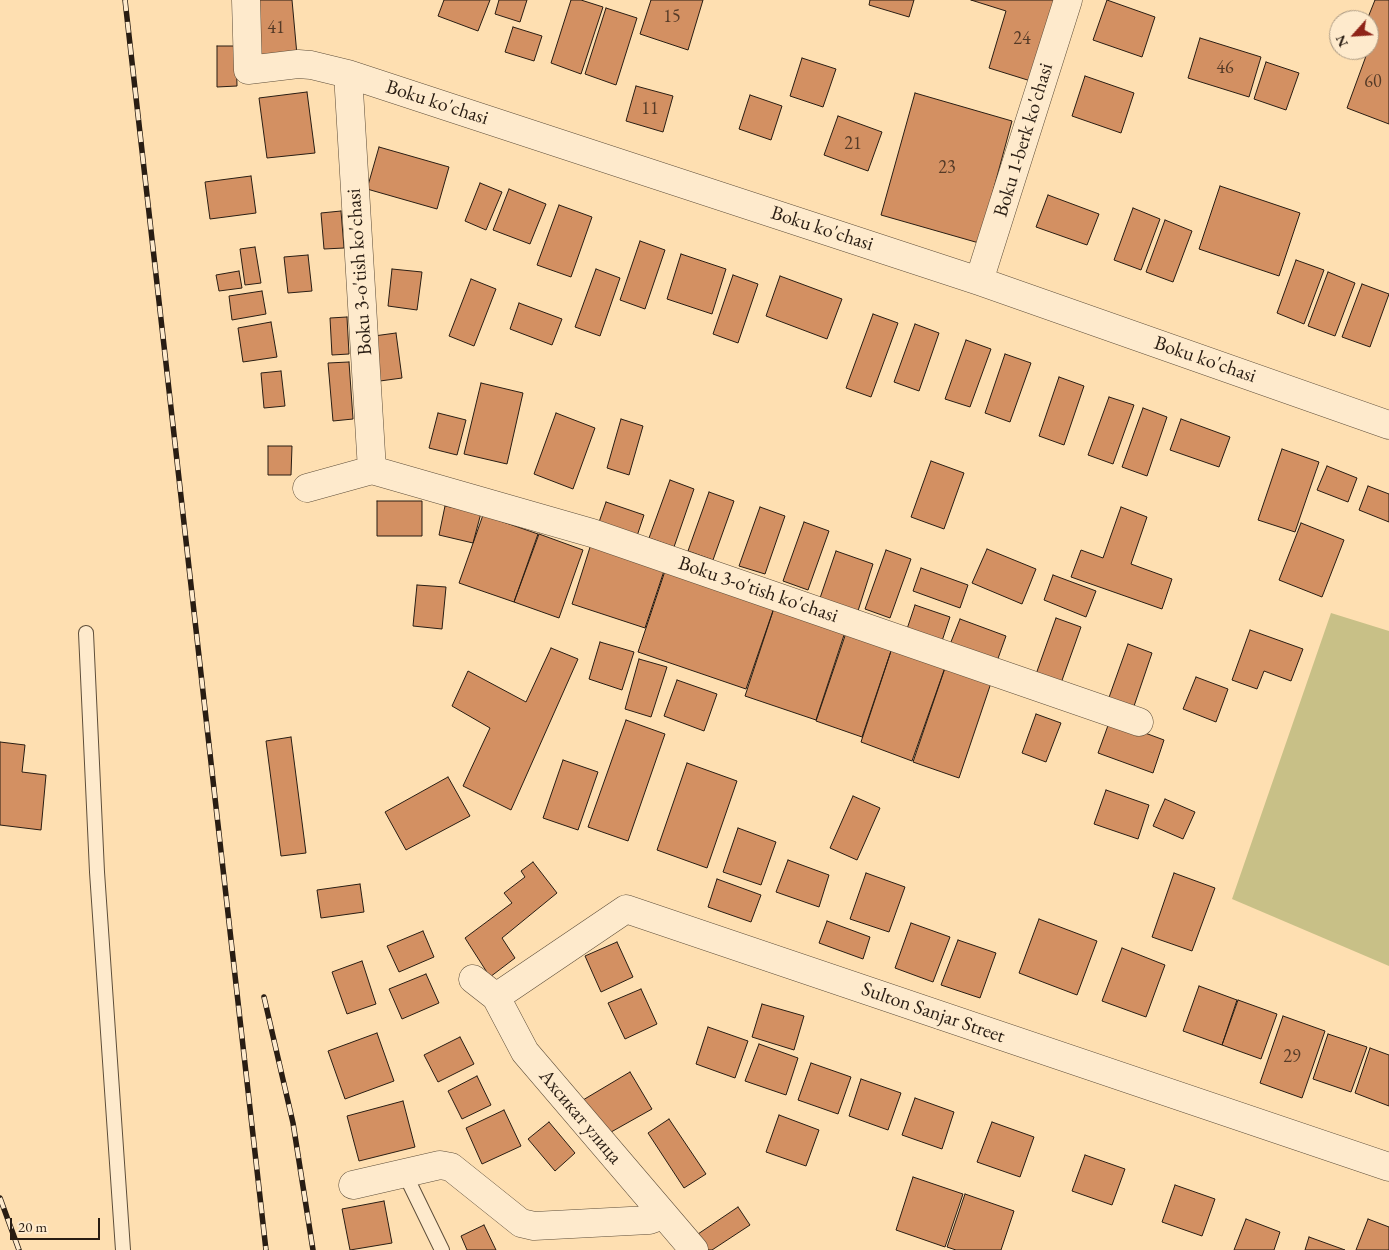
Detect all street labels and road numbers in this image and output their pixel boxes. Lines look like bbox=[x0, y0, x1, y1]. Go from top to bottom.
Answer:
street label: Boku 1-berk ko'chasi bbox=[989, 60, 1059, 220]
street label: Boku ko'chasi bbox=[383, 75, 491, 131]
street label: Boku 3-o'tish ko'chasi bbox=[342, 188, 378, 356]
street label: Boku ko'chasi bbox=[768, 201, 876, 257]
street label: Boku ko'chasi bbox=[1151, 331, 1259, 389]
street label: Boku 3-o'tish ko'chasi bbox=[675, 551, 841, 629]
street label: Sulton Sanjar Street bbox=[858, 977, 1008, 1049]
street label: Ахсикат улица bbox=[533, 1065, 627, 1169]

